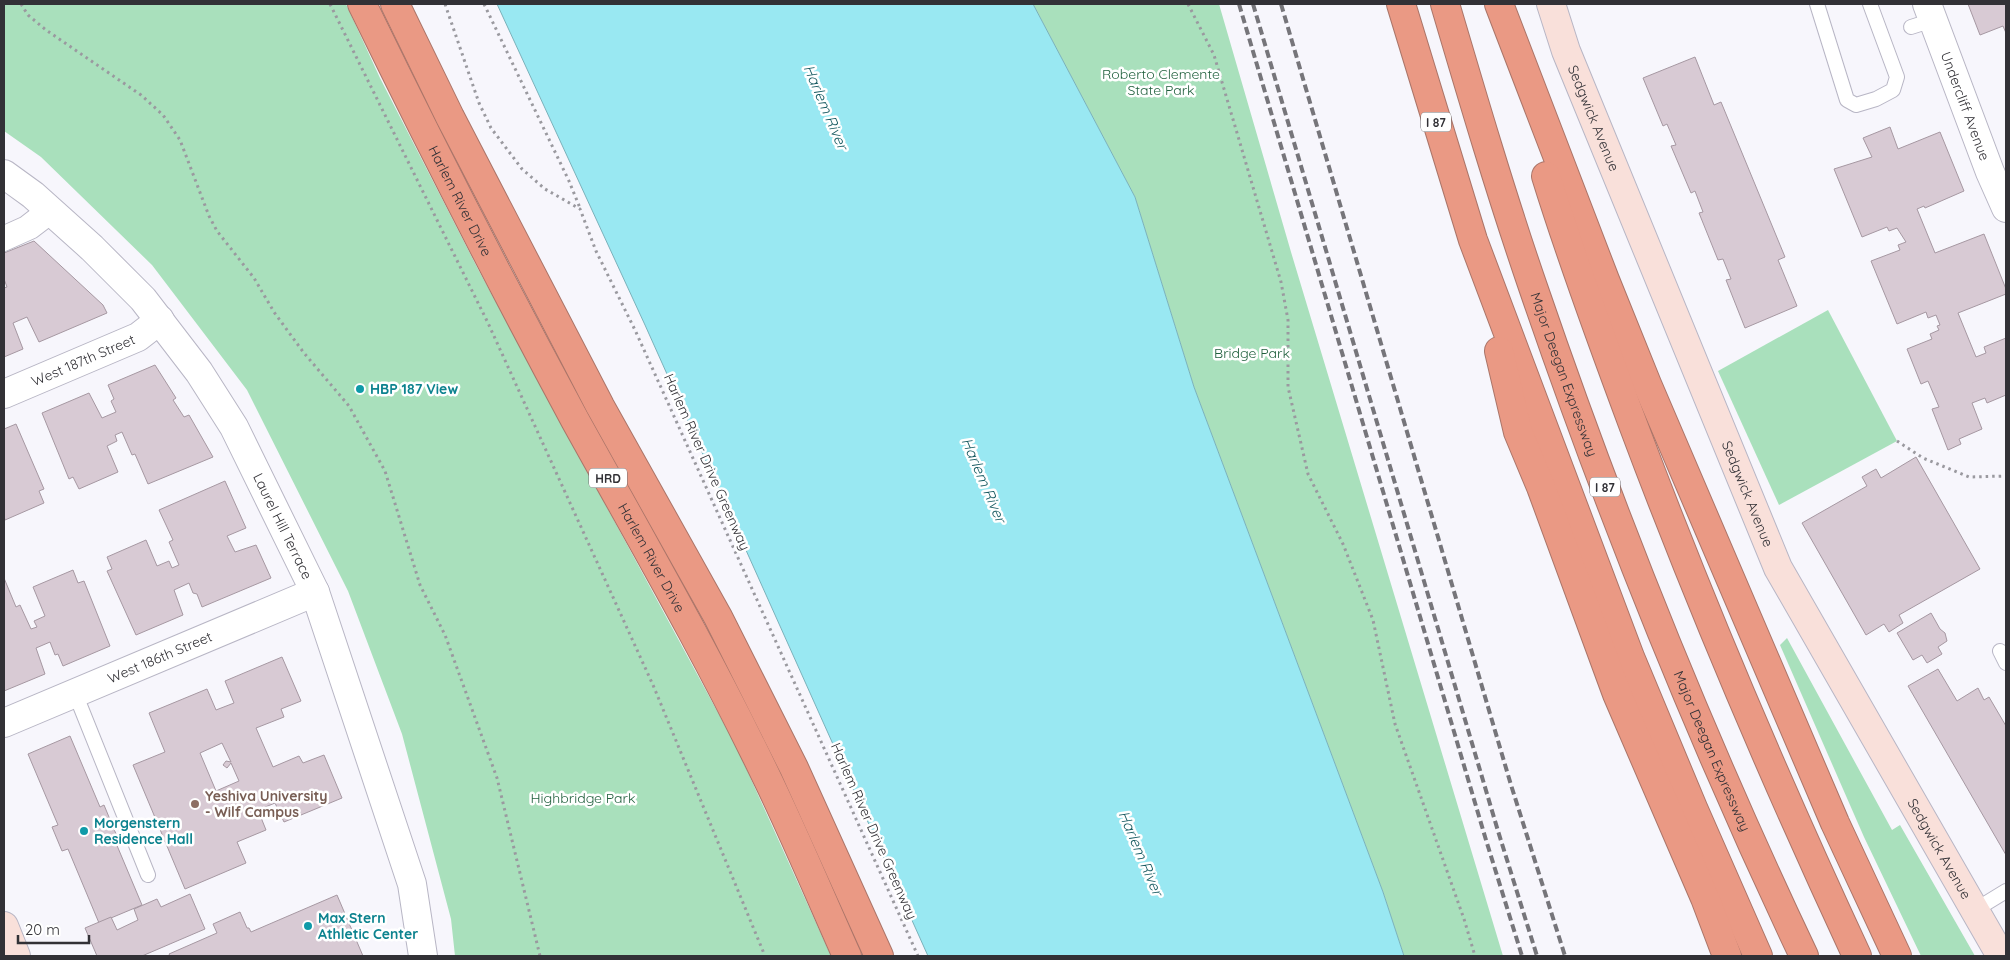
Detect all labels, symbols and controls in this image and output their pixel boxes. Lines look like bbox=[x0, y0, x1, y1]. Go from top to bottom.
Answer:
street label: Undercliff Avenue bbox=[1937, 49, 1994, 163]
water label: Harlem River bbox=[800, 62, 853, 154]
street label: Sedgwick Avenue bbox=[1564, 63, 1623, 174]
park label: Roberto Clemente State Park bbox=[1102, 65, 1220, 99]
road number: I 87 bbox=[1421, 112, 1451, 132]
street label: Harlem River Drive bbox=[424, 142, 496, 260]
street label: Major Deegan Expressway bbox=[1526, 290, 1602, 459]
street label: West 187th Street bbox=[29, 330, 138, 390]
park label: Bridge Park bbox=[1214, 344, 1290, 362]
street label: Harlem River Drive Greenway bbox=[660, 371, 754, 553]
place label: HBP 187 View bbox=[370, 380, 458, 398]
marker: HBP 187 View bbox=[354, 383, 366, 395]
water label: Harlem River bbox=[958, 435, 1011, 527]
street label: Sedgwick Avenue bbox=[1718, 438, 1777, 550]
road number: HRD bbox=[589, 468, 627, 488]
street label: Laurel Hill Terrace bbox=[249, 470, 316, 582]
road number: I 87 bbox=[1590, 478, 1620, 497]
street label: Harlem River Drive bbox=[614, 500, 689, 616]
street label: West 186th Street bbox=[105, 627, 215, 687]
street label: Major Deegan Expressway bbox=[1670, 668, 1754, 834]
street label: Harlem River Drive Greenway bbox=[827, 740, 921, 922]
place label: Yeshiva University - Wilf Campus bbox=[205, 787, 328, 821]
park label: Highbridge Park bbox=[531, 789, 635, 807]
street label: Sedgwick Avenue bbox=[1903, 795, 1975, 902]
marker: Yeshiva University - Wilf Campus bbox=[189, 798, 201, 810]
water label: Harlem River bbox=[1115, 808, 1168, 900]
place label: Morgenstern Residence Hall bbox=[94, 814, 193, 848]
marker: Morgenstern Residence Hall bbox=[78, 825, 90, 837]
place label: Max Stern Athletic Center bbox=[318, 909, 418, 943]
scale bar bbox=[18, 912, 89, 944]
text: 20 m bbox=[25, 920, 60, 939]
marker: Max Stern Athletic Center bbox=[302, 920, 314, 932]

